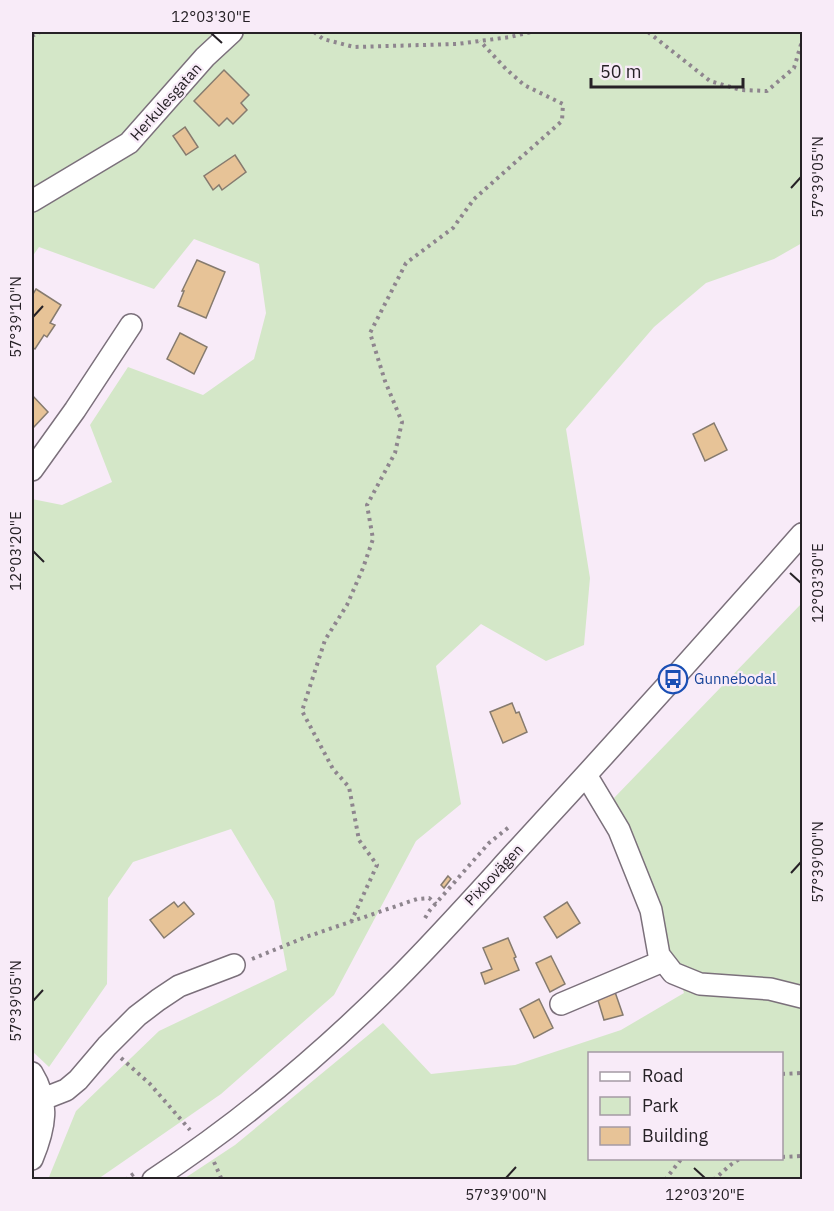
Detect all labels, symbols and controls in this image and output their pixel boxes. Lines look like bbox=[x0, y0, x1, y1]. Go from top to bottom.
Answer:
text: 12°03'30"E bbox=[171, 7, 251, 26]
scale bar bbox=[591, 51, 742, 89]
street label: Herkulesgatan bbox=[126, 59, 205, 144]
text: 50 m bbox=[600, 60, 642, 83]
text: 57°39'05"N bbox=[808, 136, 827, 218]
text: 57°39'10"N bbox=[6, 276, 25, 358]
text: 12°03'20"E bbox=[6, 511, 25, 591]
text: 12°03'30"E bbox=[808, 543, 827, 623]
bus stop icon: Gunnebodal bbox=[657, 663, 689, 695]
place label: Gunnebodal bbox=[694, 669, 776, 688]
text: 57°39'00"N bbox=[808, 821, 827, 903]
street label: Pixbovägen bbox=[460, 840, 527, 909]
text: 57°39'05"N bbox=[6, 960, 25, 1042]
legend bbox=[588, 1052, 783, 1160]
text: Road bbox=[642, 1064, 683, 1087]
text: Park bbox=[642, 1094, 679, 1117]
text: Building bbox=[642, 1124, 709, 1147]
text: 57°39'00"N bbox=[465, 1185, 547, 1204]
text: 12°03'20"E bbox=[665, 1185, 745, 1204]

